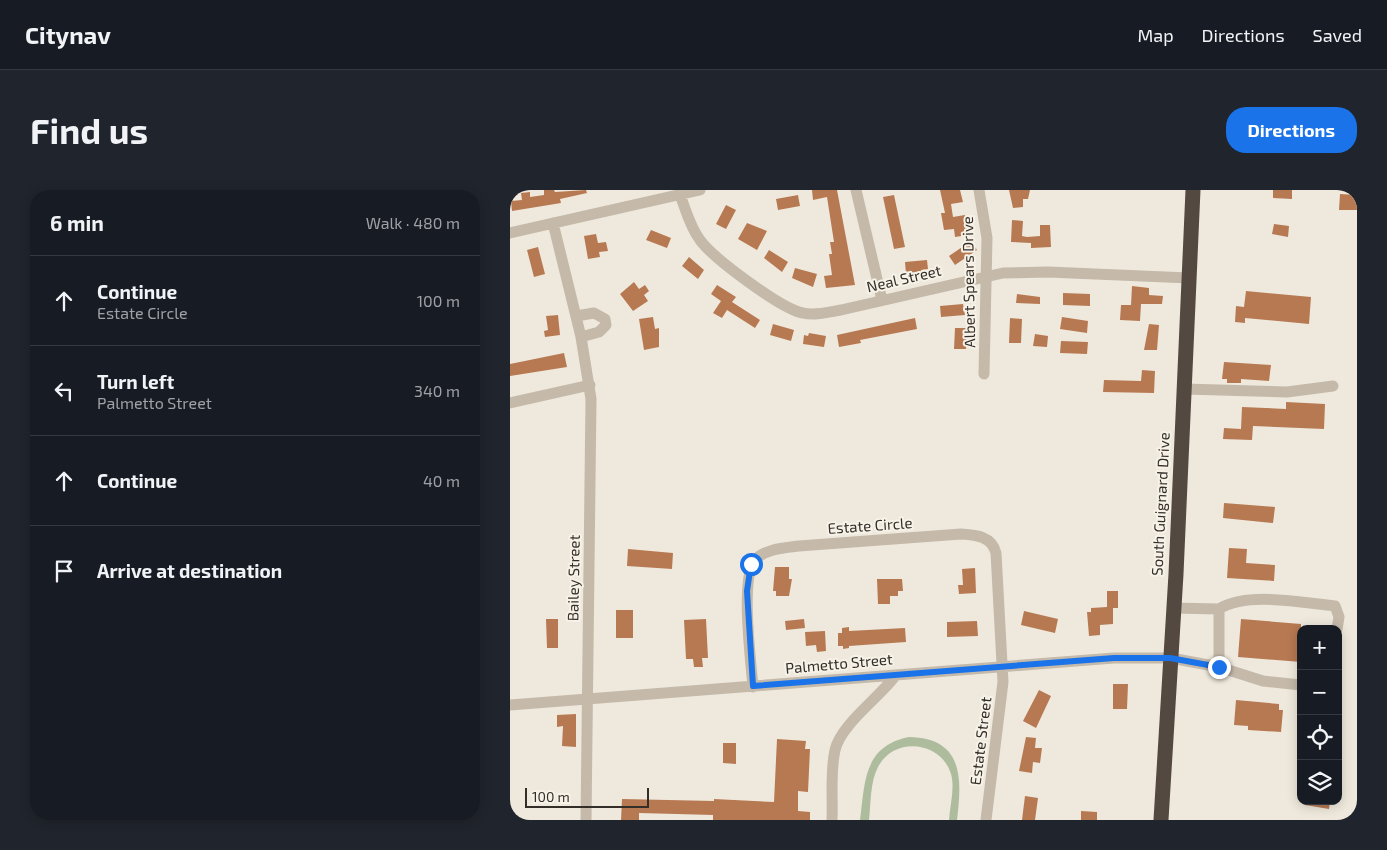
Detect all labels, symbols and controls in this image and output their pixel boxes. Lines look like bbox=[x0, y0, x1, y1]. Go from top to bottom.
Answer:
text: Citynav bbox=[25, 20, 111, 49]
text: Map bbox=[1137, 24, 1174, 46]
text: Directions bbox=[1202, 24, 1285, 46]
text: Saved bbox=[1313, 24, 1362, 46]
button: Directions bbox=[1226, 107, 1357, 153]
text: Find us bbox=[30, 109, 148, 151]
text: 6 min bbox=[50, 210, 104, 235]
text: Walk · 480 m bbox=[366, 213, 460, 232]
street label: Albert Spears Drive bbox=[958, 216, 978, 348]
street label: Neal Street bbox=[865, 261, 943, 295]
text: Continue bbox=[97, 280, 177, 303]
icon: ahead bbox=[50, 287, 78, 315]
text: 100 m bbox=[417, 291, 460, 310]
text: Estate Circle bbox=[97, 303, 188, 322]
text: Turn left bbox=[97, 370, 174, 393]
icon: left bbox=[50, 377, 78, 405]
text: 340 m bbox=[414, 381, 460, 400]
text: Palmetto Street bbox=[97, 393, 212, 412]
street label: South Guignard Drive bbox=[1147, 432, 1173, 576]
icon: ahead bbox=[50, 467, 78, 495]
text: Continue bbox=[97, 469, 177, 492]
text: 40 m bbox=[423, 471, 460, 490]
street label: Estate Circle bbox=[827, 513, 913, 537]
street label: Bailey Street bbox=[563, 534, 583, 621]
route start bbox=[740, 553, 763, 576]
icon: arrive bbox=[50, 557, 78, 585]
text: Arrive at destination bbox=[97, 559, 282, 582]
map controls bbox=[1297, 625, 1342, 805]
button: + bbox=[1297, 625, 1342, 670]
street label: Palmetto Street bbox=[785, 649, 894, 677]
route end bbox=[1208, 656, 1231, 679]
button: − bbox=[1297, 670, 1342, 715]
street label: Estate Street bbox=[966, 695, 994, 786]
button: locate bbox=[1297, 715, 1342, 760]
button: layers bbox=[1297, 760, 1342, 805]
scale bar bbox=[525, 785, 649, 808]
text: 100 m bbox=[532, 788, 570, 805]

